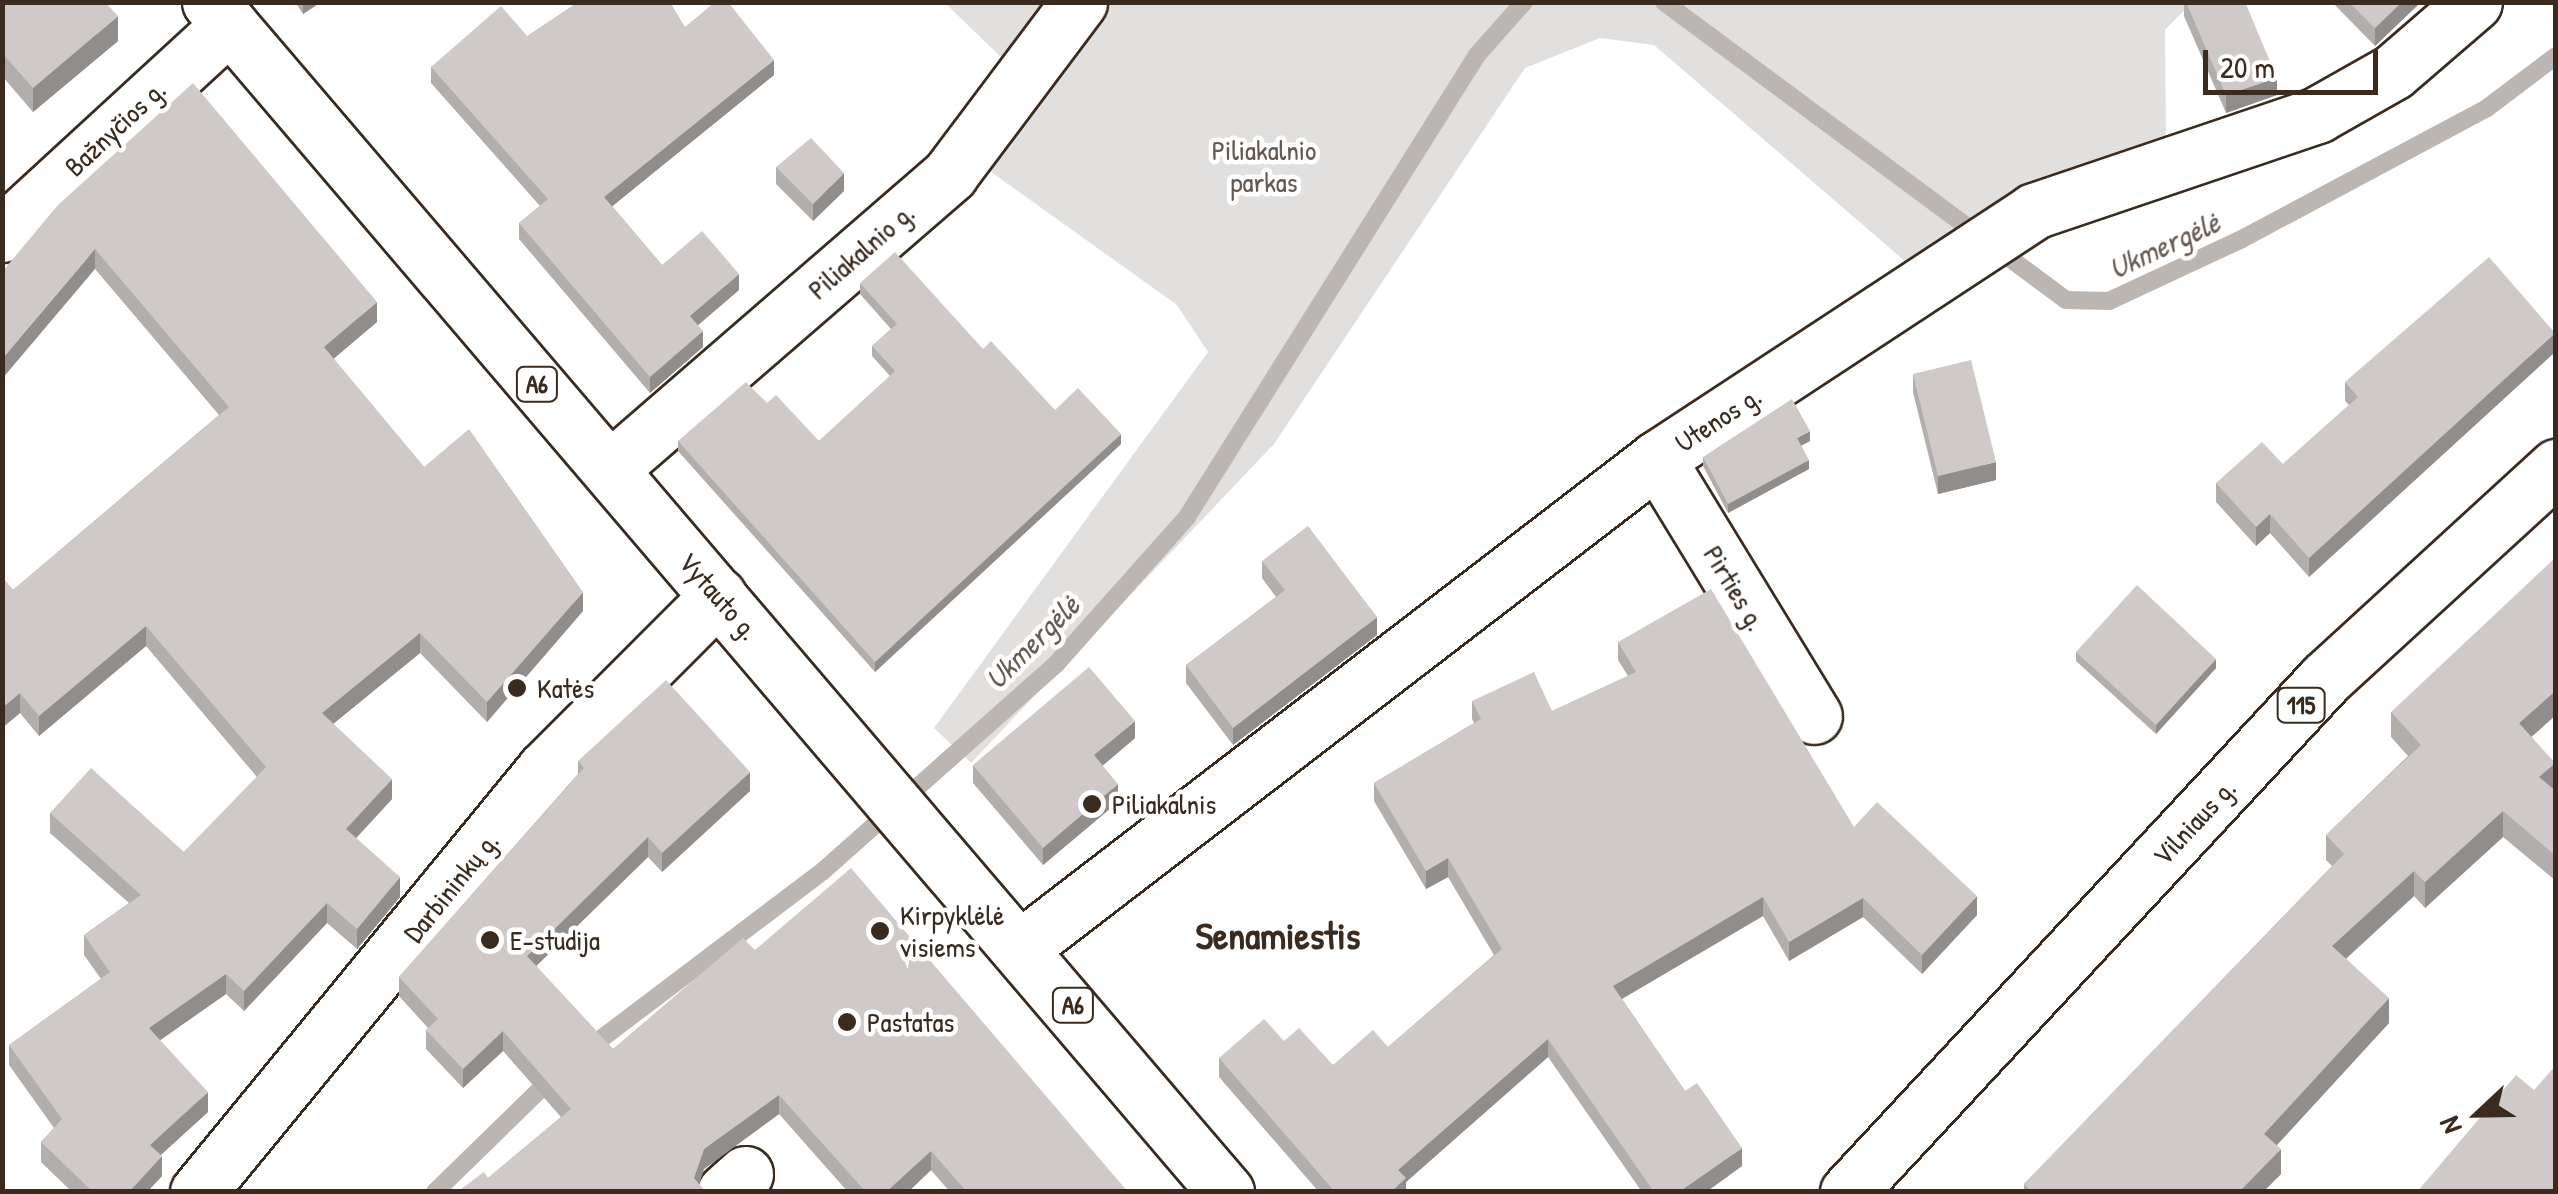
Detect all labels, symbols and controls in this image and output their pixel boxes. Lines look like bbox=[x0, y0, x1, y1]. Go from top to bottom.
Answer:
scale bar bbox=[2208, 30, 2383, 92]
text: 20 m bbox=[2220, 47, 2275, 87]
street label: Bažnyčios g. bbox=[58, 73, 172, 183]
park label: Piliakalnio parkas bbox=[1212, 133, 1316, 199]
street label: Piliakalnio g. bbox=[801, 196, 921, 306]
water label: Ukmergėlė bbox=[2103, 204, 2225, 286]
road number: A6 bbox=[514, 364, 560, 404]
street label: Utenos g. bbox=[1669, 379, 1767, 459]
street label: Pirties g. bbox=[1697, 539, 1773, 637]
street label: Vytauto g. bbox=[672, 545, 766, 647]
water label: Ukmergėlė bbox=[978, 588, 1086, 696]
place label: Katės bbox=[537, 671, 594, 705]
marker: Katės bbox=[506, 677, 528, 699]
road number: 115 bbox=[2276, 685, 2326, 725]
street label: Vilniaus g. bbox=[2145, 772, 2243, 872]
place label: Piliakalnis bbox=[1112, 787, 1216, 821]
marker: Piliakalnis bbox=[1081, 793, 1103, 815]
street label: Darbininkų g. bbox=[396, 825, 506, 949]
place label: Kirpyklėlė visiems bbox=[900, 898, 1004, 964]
district label: Senamiestis bbox=[1196, 913, 1360, 959]
marker: Kirpyklėlė visiems bbox=[869, 920, 891, 942]
place label: E-studija bbox=[510, 923, 600, 957]
marker: E-studija bbox=[479, 929, 501, 951]
road number: A6 bbox=[1050, 985, 1096, 1025]
place label: Pastatas bbox=[867, 1005, 954, 1039]
marker: Pastatas bbox=[836, 1011, 858, 1033]
north arrow bbox=[2428, 1064, 2528, 1164]
text: N bbox=[2430, 1111, 2471, 1139]

